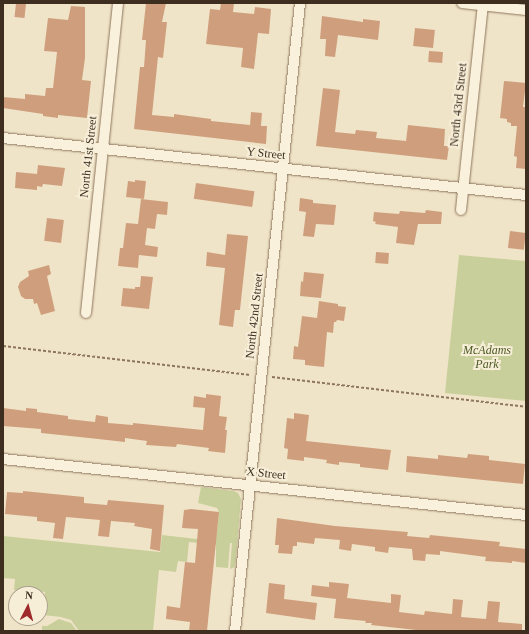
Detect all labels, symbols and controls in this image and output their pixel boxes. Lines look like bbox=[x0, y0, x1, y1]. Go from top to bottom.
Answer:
street label: North 43rd Street bbox=[447, 62, 471, 148]
street label: North 41st Street bbox=[78, 115, 100, 199]
street label: Y Street bbox=[246, 145, 286, 163]
street label: North 42nd Street bbox=[243, 272, 267, 360]
park label: McAdams Park bbox=[463, 344, 511, 372]
street label: X Street bbox=[246, 465, 286, 483]
north arrow bbox=[8, 586, 48, 626]
text: N bbox=[25, 589, 34, 601]

